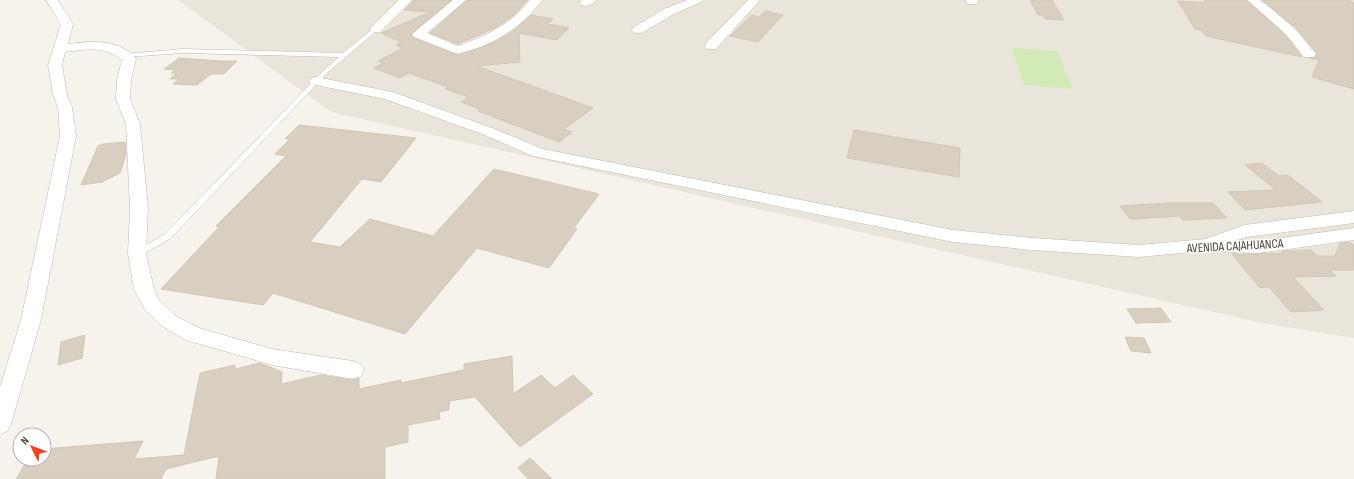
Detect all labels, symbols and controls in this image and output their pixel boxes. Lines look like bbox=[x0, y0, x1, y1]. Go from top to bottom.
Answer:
street label: AVENIDA CAJAHUANCA bbox=[1185, 235, 1284, 257]
north arrow bbox=[12, 427, 52, 467]
text: N bbox=[18, 434, 32, 447]

